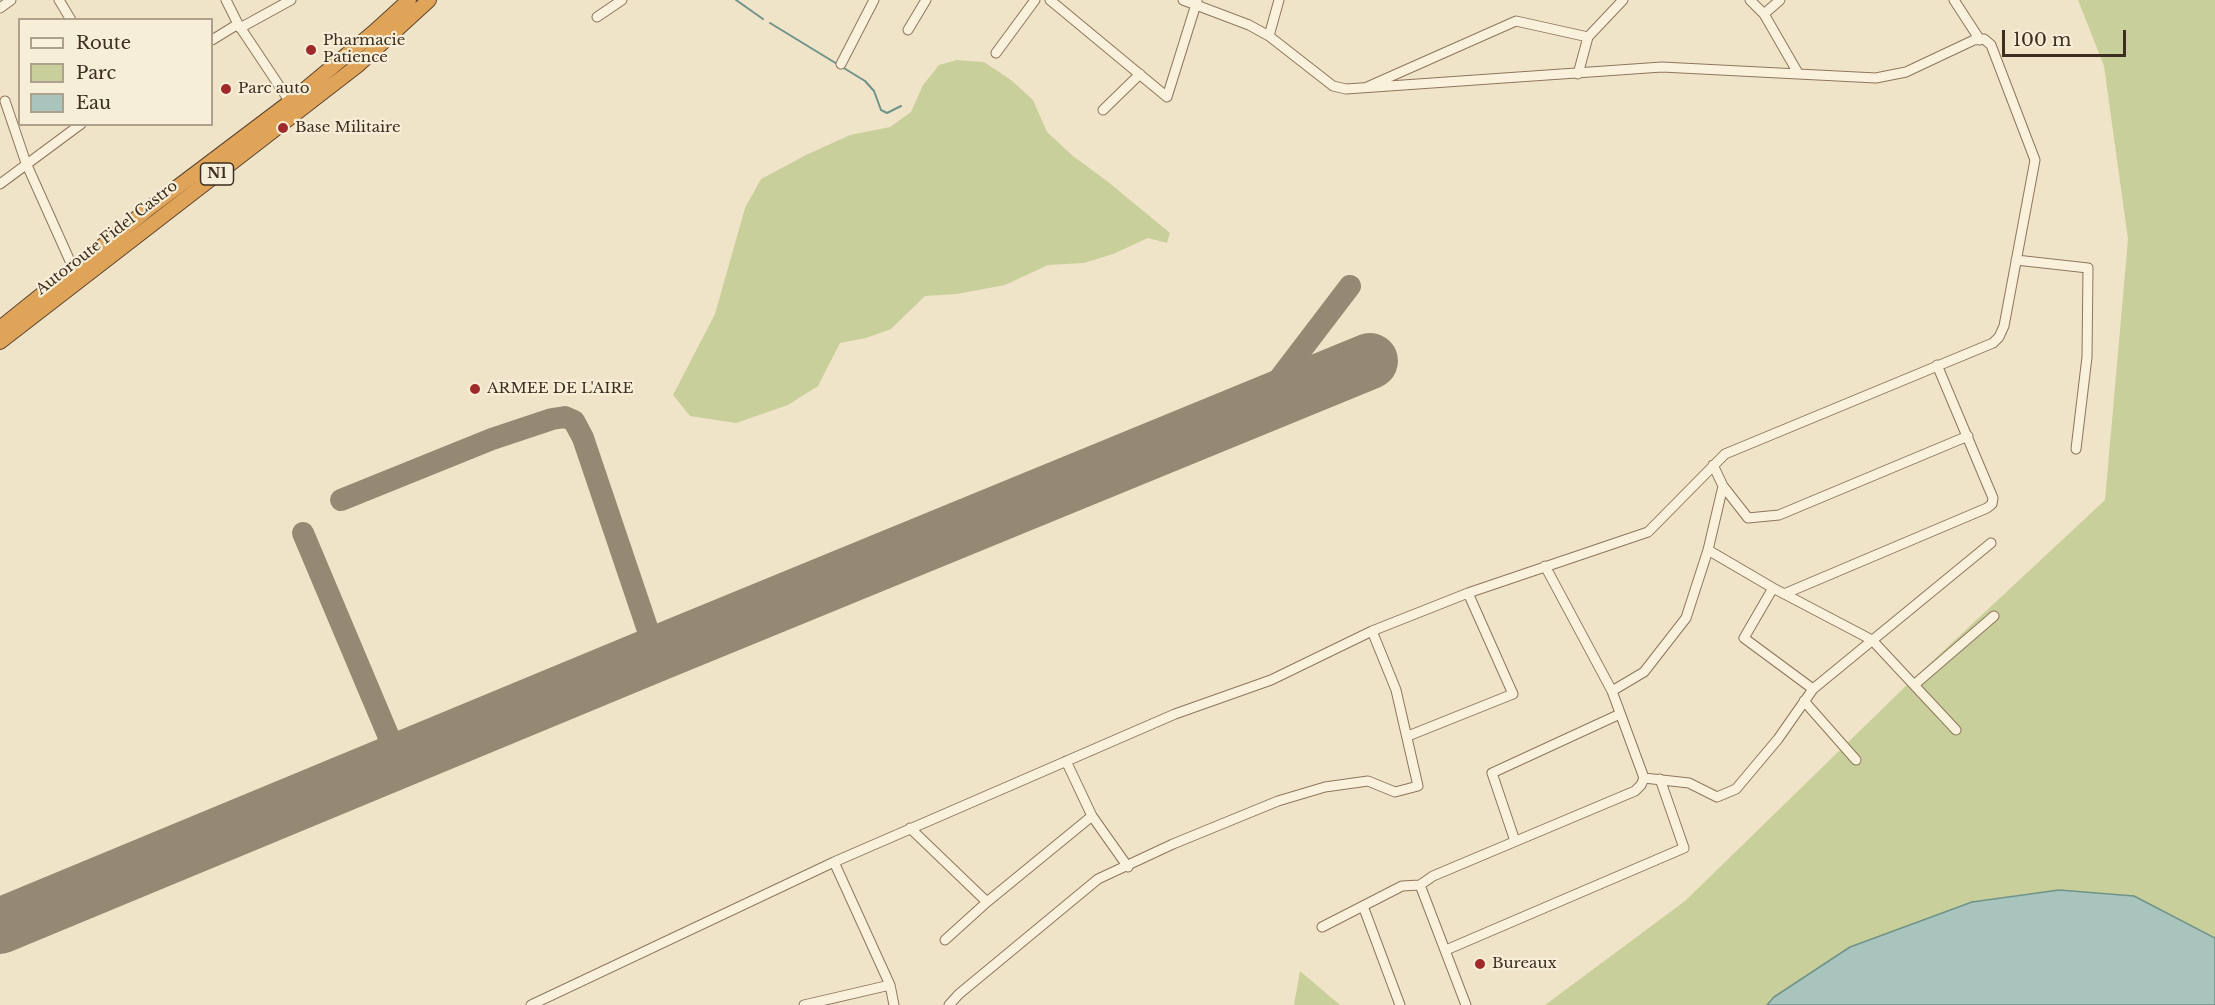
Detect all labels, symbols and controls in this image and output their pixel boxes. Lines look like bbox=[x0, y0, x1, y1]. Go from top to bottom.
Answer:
legend bbox=[18, 18, 213, 126]
scale bar bbox=[2005, 18, 2130, 56]
text: 100 m bbox=[2013, 29, 2071, 51]
text: Route bbox=[76, 32, 131, 54]
place label: Pharmacie Patience bbox=[323, 32, 405, 67]
marker: Pharmacie Patience bbox=[304, 43, 318, 57]
text: Parc bbox=[76, 62, 116, 84]
place label: Parc auto bbox=[238, 80, 310, 98]
marker: Parc auto bbox=[219, 82, 233, 96]
text: Eau bbox=[76, 92, 111, 114]
place label: Base Militaire bbox=[295, 119, 401, 137]
marker: Base Militaire bbox=[276, 121, 290, 135]
road number: N1 bbox=[200, 163, 234, 185]
street label: Autoroute Fidel Castro bbox=[33, 177, 181, 299]
place label: ARMEE DE L'AIRE bbox=[487, 380, 633, 398]
marker: ARMEE DE L'AIRE bbox=[468, 382, 482, 396]
place label: Bureaux bbox=[1492, 955, 1557, 973]
marker: Bureaux bbox=[1473, 957, 1487, 971]

